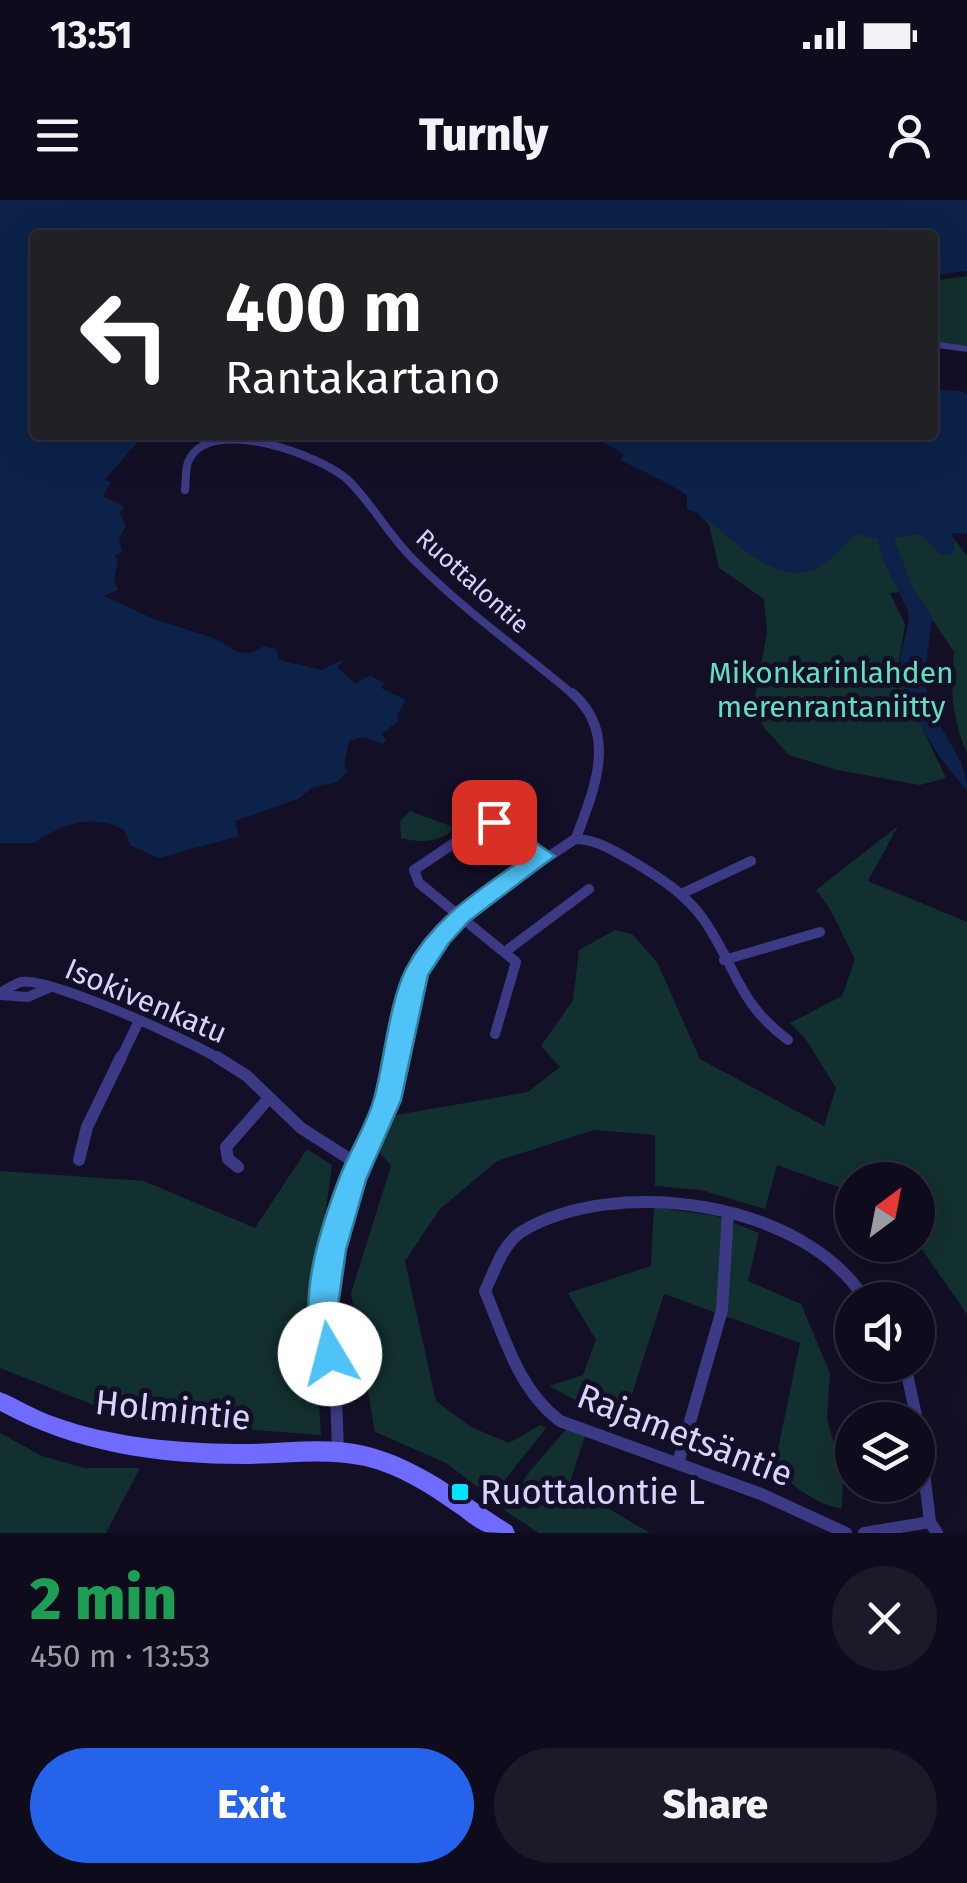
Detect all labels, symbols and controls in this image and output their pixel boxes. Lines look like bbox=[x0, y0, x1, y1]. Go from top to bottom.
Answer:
text: 13:51 bbox=[50, 12, 133, 58]
icon: menu bbox=[30, 108, 85, 163]
text: Turnly bbox=[419, 108, 548, 162]
icon: person bbox=[882, 108, 937, 163]
text: 400 m bbox=[225, 266, 422, 350]
icon: left bbox=[60, 270, 190, 400]
text: Rantakartano bbox=[225, 351, 500, 405]
street label: Ruottalontie bbox=[410, 523, 535, 640]
park label: Mikonkarinlahden merenrantaniitty bbox=[708, 655, 954, 725]
pin bbox=[452, 780, 537, 865]
icon: arrive bbox=[467, 795, 522, 850]
street label: Isokivenkatu bbox=[60, 951, 232, 1051]
north arrow bbox=[835, 1162, 935, 1262]
map controls bbox=[835, 1162, 935, 1502]
button: sound bbox=[835, 1282, 935, 1382]
position arrow bbox=[278, 1302, 382, 1406]
street label: Rajametsäntie bbox=[571, 1375, 799, 1495]
street label: Holmintie bbox=[93, 1381, 253, 1439]
button: layers bbox=[835, 1402, 935, 1502]
place label: Ruottalontie L bbox=[480, 1471, 705, 1513]
marker: Ruottalontie L bbox=[449, 1481, 471, 1503]
text: 2 min bbox=[30, 1563, 177, 1635]
button: close bbox=[832, 1566, 937, 1671]
text: 450 m · 13:53 bbox=[30, 1637, 211, 1675]
button: Exit bbox=[30, 1748, 474, 1863]
button: Share bbox=[494, 1748, 937, 1863]

